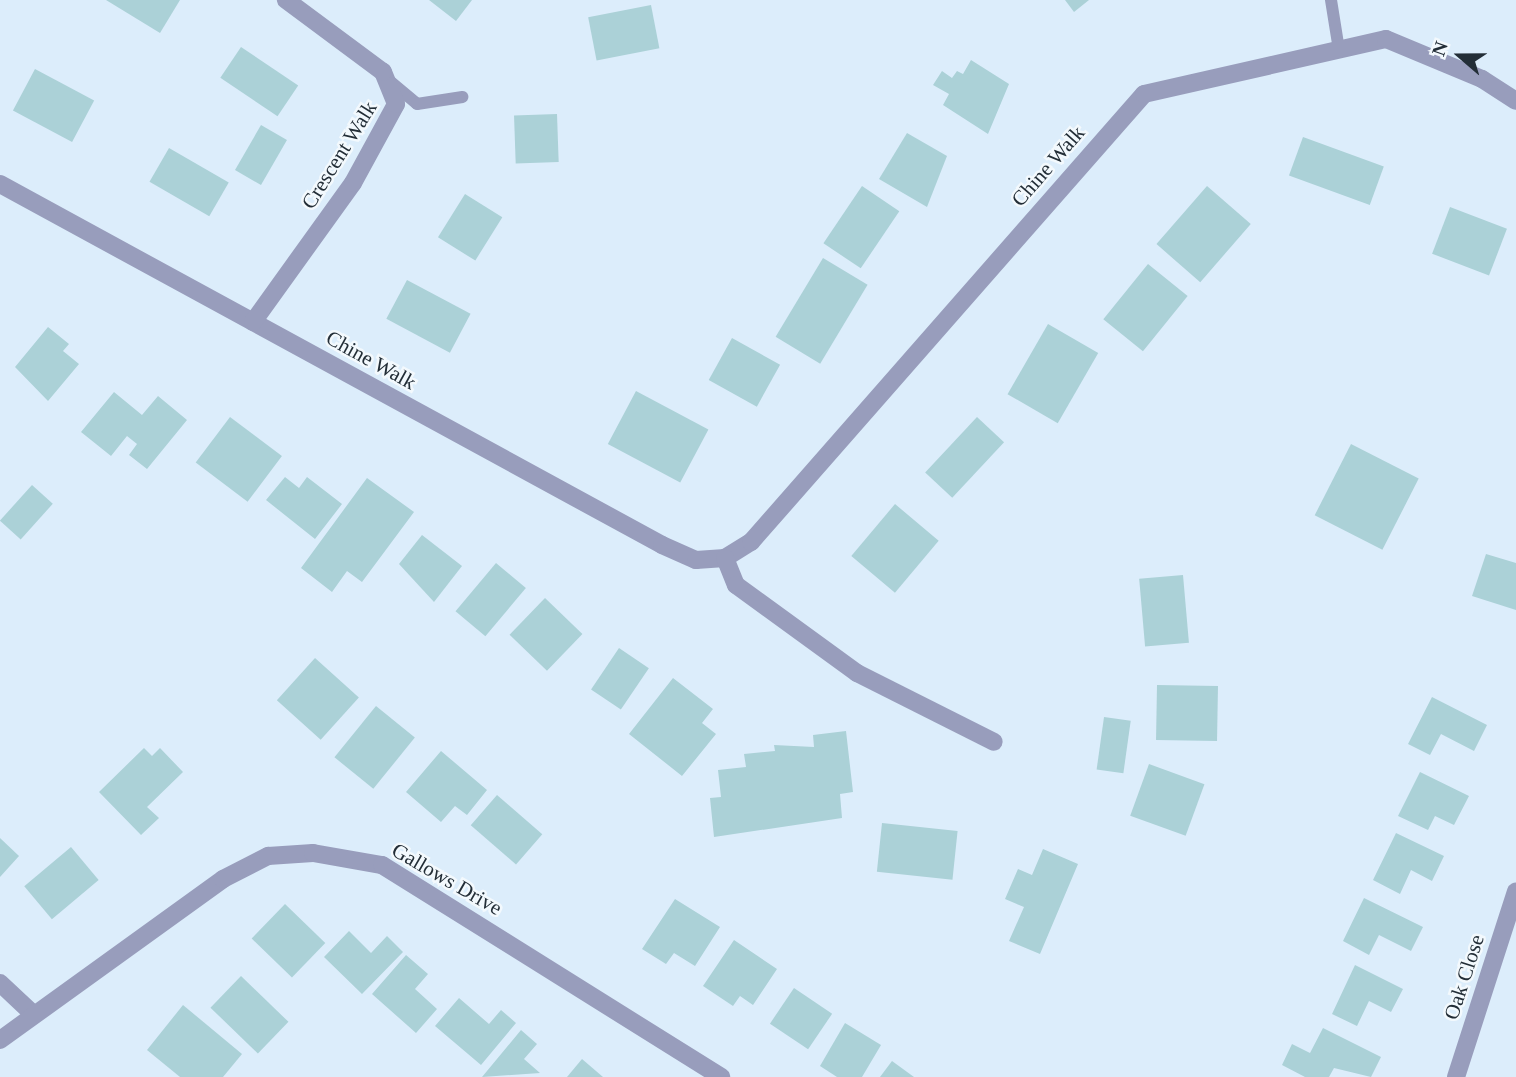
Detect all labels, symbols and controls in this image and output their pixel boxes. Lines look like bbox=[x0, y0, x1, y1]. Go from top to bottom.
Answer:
north arrow bbox=[1425, 21, 1495, 91]
text: N bbox=[1428, 39, 1452, 59]
street label: Crescent Walk bbox=[296, 96, 382, 214]
street label: Chine Walk bbox=[1006, 120, 1090, 212]
street label: Chine Walk bbox=[322, 325, 420, 395]
street label: Gallows Drive bbox=[387, 837, 507, 921]
street label: Oak Close bbox=[1438, 931, 1490, 1023]

